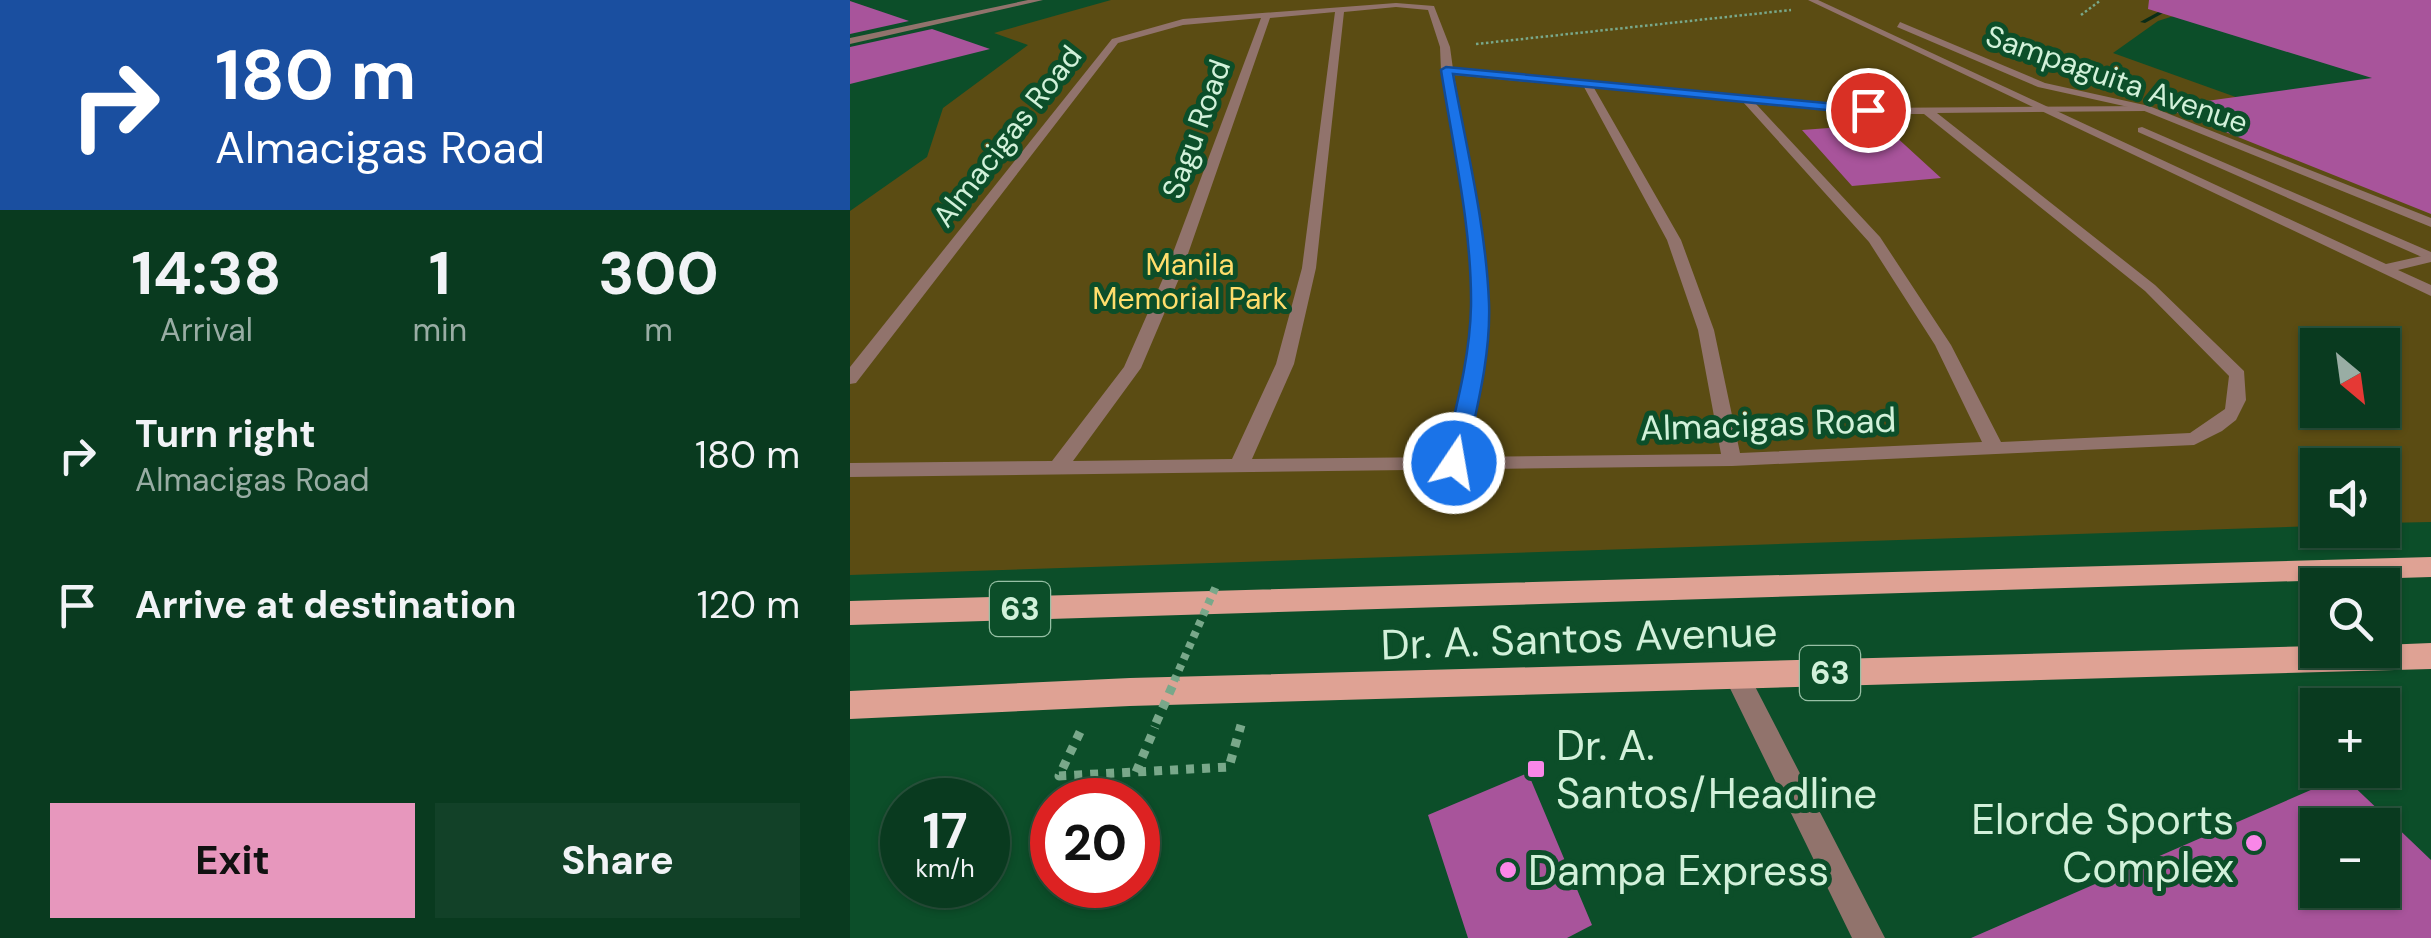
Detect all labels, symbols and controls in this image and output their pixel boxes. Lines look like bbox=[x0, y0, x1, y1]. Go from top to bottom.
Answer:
street label: Sampaguita Avenue bbox=[1981, 16, 2253, 142]
text: 180 m bbox=[215, 30, 416, 121]
street label: Almacigas Road bbox=[924, 37, 1090, 235]
icon: right bbox=[50, 40, 180, 170]
street label: Sagu Road bbox=[1153, 54, 1239, 204]
pin bbox=[1826, 68, 1911, 153]
icon: arrive bbox=[1841, 83, 1896, 138]
text: Almacigas Road bbox=[215, 118, 545, 177]
text: 14:38 bbox=[131, 234, 281, 313]
text: 1 bbox=[429, 234, 451, 313]
text: 300 bbox=[598, 234, 719, 313]
park label: Manila Memorial Park bbox=[1092, 245, 1288, 318]
text: Arrival bbox=[160, 309, 253, 351]
text: min bbox=[413, 309, 467, 351]
text: m bbox=[644, 309, 673, 351]
north arrow bbox=[2300, 328, 2400, 428]
map controls bbox=[2300, 328, 2400, 908]
street label: Almacigas Road bbox=[1639, 397, 1897, 451]
text: Turn right bbox=[135, 409, 316, 459]
position arrow bbox=[1402, 411, 1506, 515]
icon: right bbox=[50, 428, 105, 483]
text: 180 m bbox=[695, 430, 800, 480]
button: sound bbox=[2300, 448, 2400, 548]
text: Almacigas Road bbox=[135, 459, 370, 501]
button: search bbox=[2300, 568, 2400, 668]
icon: arrive bbox=[50, 578, 105, 633]
text: Arrive at destination bbox=[135, 580, 517, 630]
text: 120 m bbox=[697, 580, 800, 630]
road number: 63 bbox=[990, 582, 1050, 636]
street label: Dr. A. Santos Avenue bbox=[1380, 604, 1778, 672]
road number: 63 bbox=[1800, 646, 1860, 700]
button: + bbox=[2300, 688, 2400, 788]
place label: Dr. A. Santos/Headline bbox=[1556, 718, 1877, 821]
marker: Dr. A. Santos/Headline bbox=[1525, 758, 1547, 780]
speed limit sign: 20 bbox=[1030, 778, 1160, 908]
place label: Elorde Sports Complex bbox=[1971, 792, 2234, 895]
text: 17 bbox=[922, 798, 968, 864]
button: Exit bbox=[50, 803, 415, 918]
button: Share bbox=[435, 803, 800, 918]
button: − bbox=[2300, 808, 2400, 908]
marker: Elorde Sports Complex bbox=[2243, 832, 2265, 854]
place label: Dampa Express bbox=[1528, 843, 1829, 898]
text: km/h bbox=[915, 852, 975, 885]
marker: Dampa Express bbox=[1497, 859, 1519, 881]

